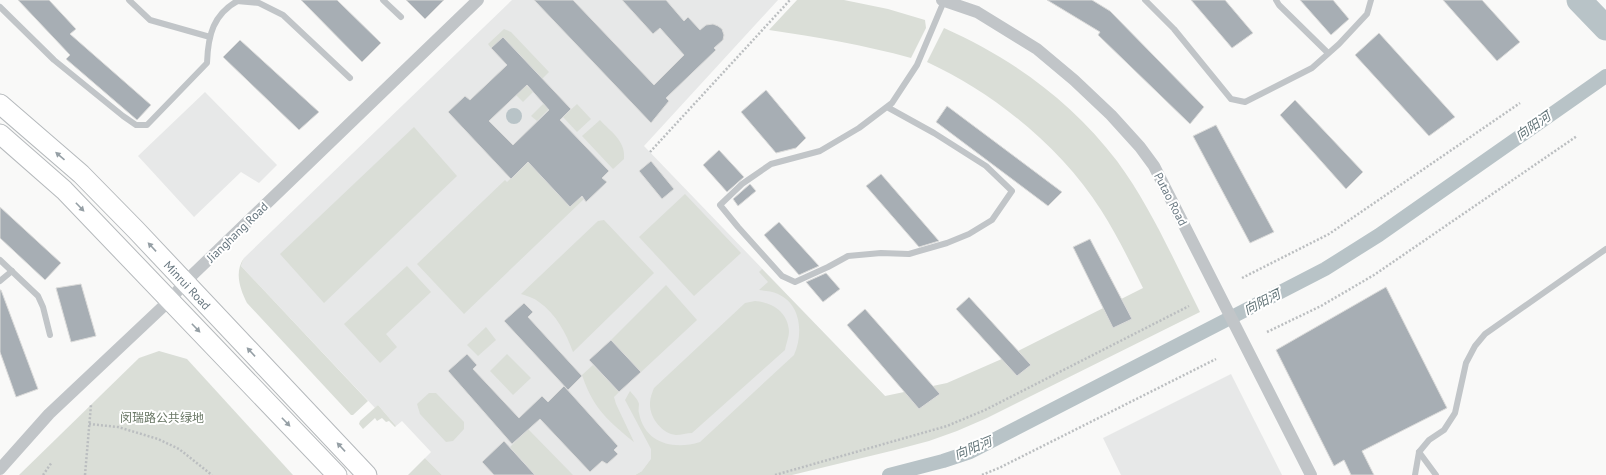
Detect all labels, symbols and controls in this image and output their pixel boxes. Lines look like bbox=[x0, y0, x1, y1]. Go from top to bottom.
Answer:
water label: 向阳河 bbox=[1512, 106, 1556, 144]
one-way arrow bbox=[55, 151, 65, 161]
street label: Putao Road bbox=[1151, 170, 1191, 228]
street label: Jianghang Road bbox=[202, 199, 271, 266]
one-way arrow bbox=[75, 202, 85, 212]
one-way arrow bbox=[148, 242, 157, 252]
street label: Minrui Road bbox=[161, 257, 214, 313]
water label: 向阳河 bbox=[1241, 284, 1286, 318]
one-way arrow bbox=[192, 323, 201, 333]
one-way arrow bbox=[246, 347, 256, 357]
park label: 闵瑞路公共绿地 bbox=[120, 410, 204, 425]
one-way arrow bbox=[281, 417, 291, 427]
water label: 向阳河 bbox=[952, 432, 997, 463]
one-way arrow bbox=[336, 442, 345, 452]

